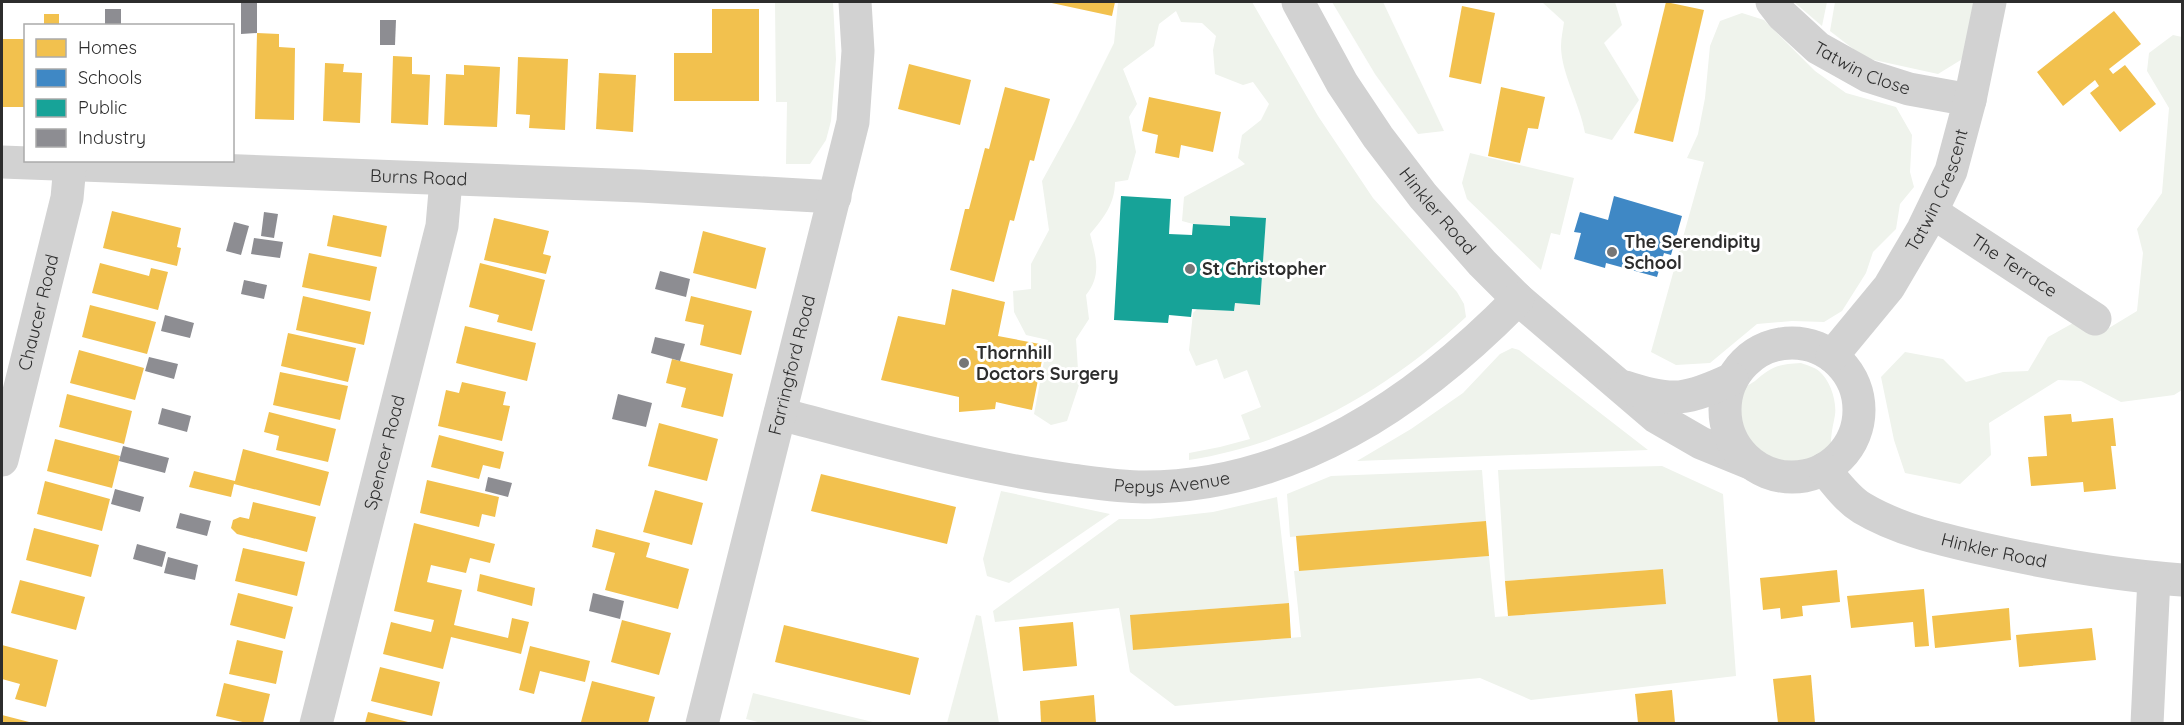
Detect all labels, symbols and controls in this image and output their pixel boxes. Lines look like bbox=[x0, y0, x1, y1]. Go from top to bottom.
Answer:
legend bbox=[24, 24, 234, 162]
text: Homes bbox=[78, 36, 137, 59]
street label: Tatwin Close bbox=[1809, 36, 1913, 100]
text: Schools bbox=[78, 66, 142, 89]
text: Public bbox=[78, 96, 127, 119]
text: Industry bbox=[78, 126, 146, 149]
street label: Tatwin Crescent bbox=[1900, 126, 1973, 256]
street label: Hinkler Road bbox=[1394, 162, 1481, 259]
street label: Burns Road bbox=[370, 164, 468, 190]
street label: The Terrace bbox=[1966, 229, 2062, 302]
place label: The Serendipity School bbox=[1624, 230, 1761, 274]
marker: The Serendipity School bbox=[1605, 245, 1619, 259]
street label: Chaucer Road bbox=[13, 252, 64, 373]
place label: St Christopher bbox=[1202, 257, 1327, 280]
marker: St Christopher bbox=[1183, 262, 1197, 276]
street label: Farringford Road bbox=[763, 292, 820, 438]
place label: Thornhill Doctors Surgery bbox=[976, 341, 1119, 385]
marker: Thornhill Doctors Surgery bbox=[957, 356, 971, 370]
street label: Spencer Road bbox=[359, 393, 410, 512]
street label: Pepys Avenue bbox=[1113, 466, 1232, 498]
street label: Hinkler Road bbox=[1939, 527, 2049, 573]

